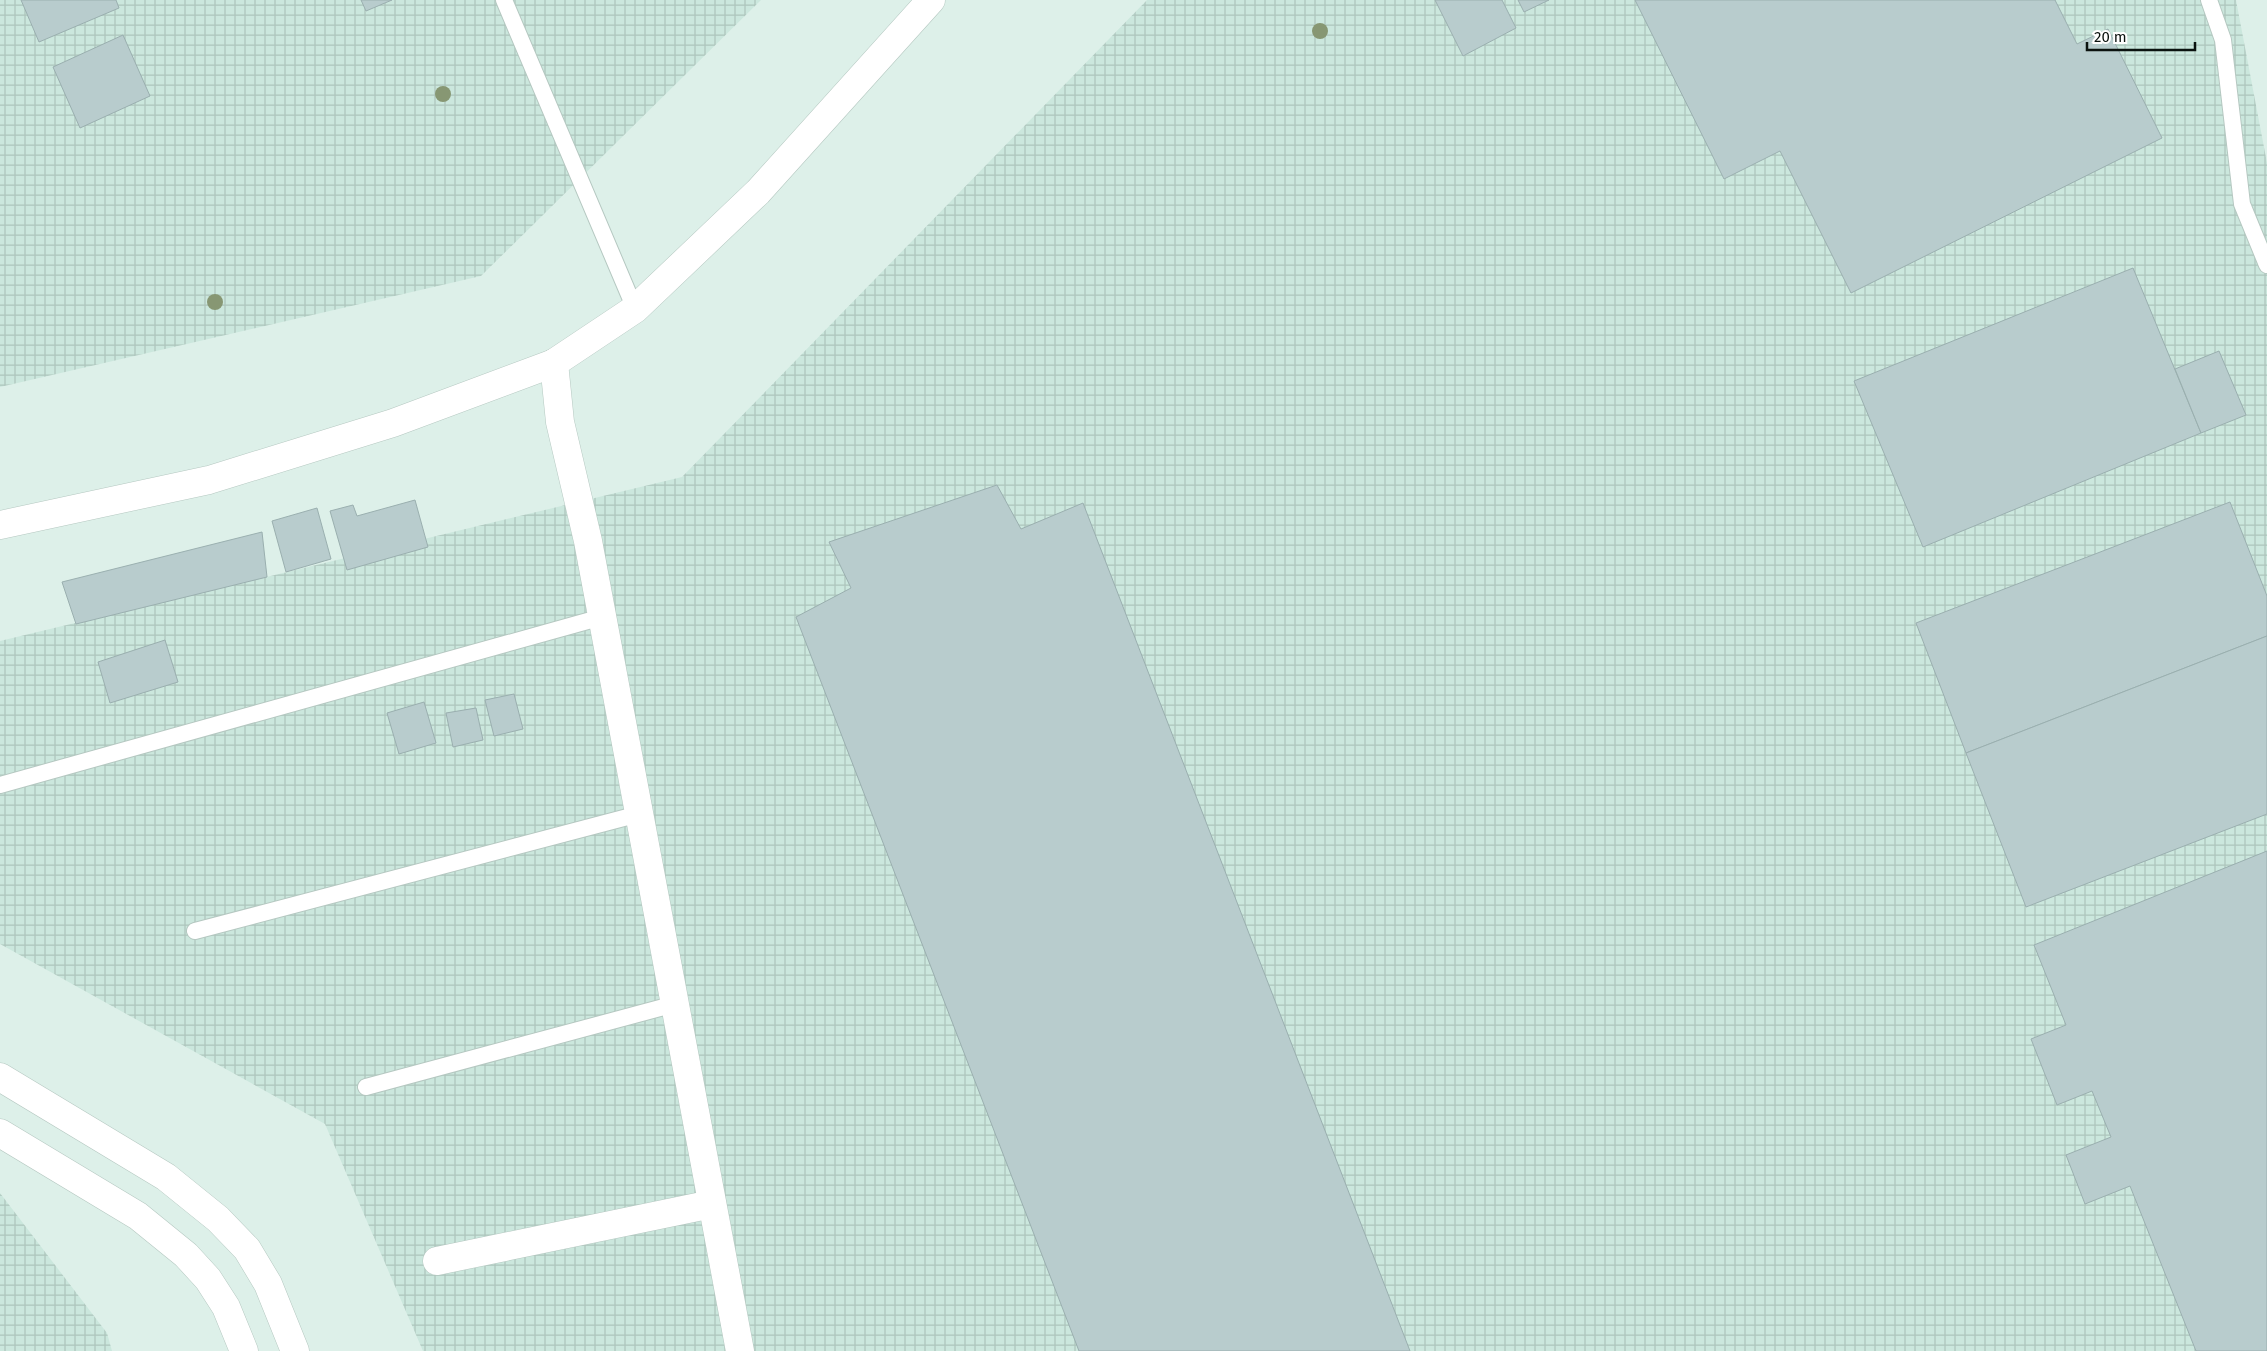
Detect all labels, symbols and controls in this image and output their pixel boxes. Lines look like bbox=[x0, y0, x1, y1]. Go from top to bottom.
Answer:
scale bar bbox=[2087, 20, 2194, 52]
text: 20 m bbox=[2094, 28, 2127, 46]

